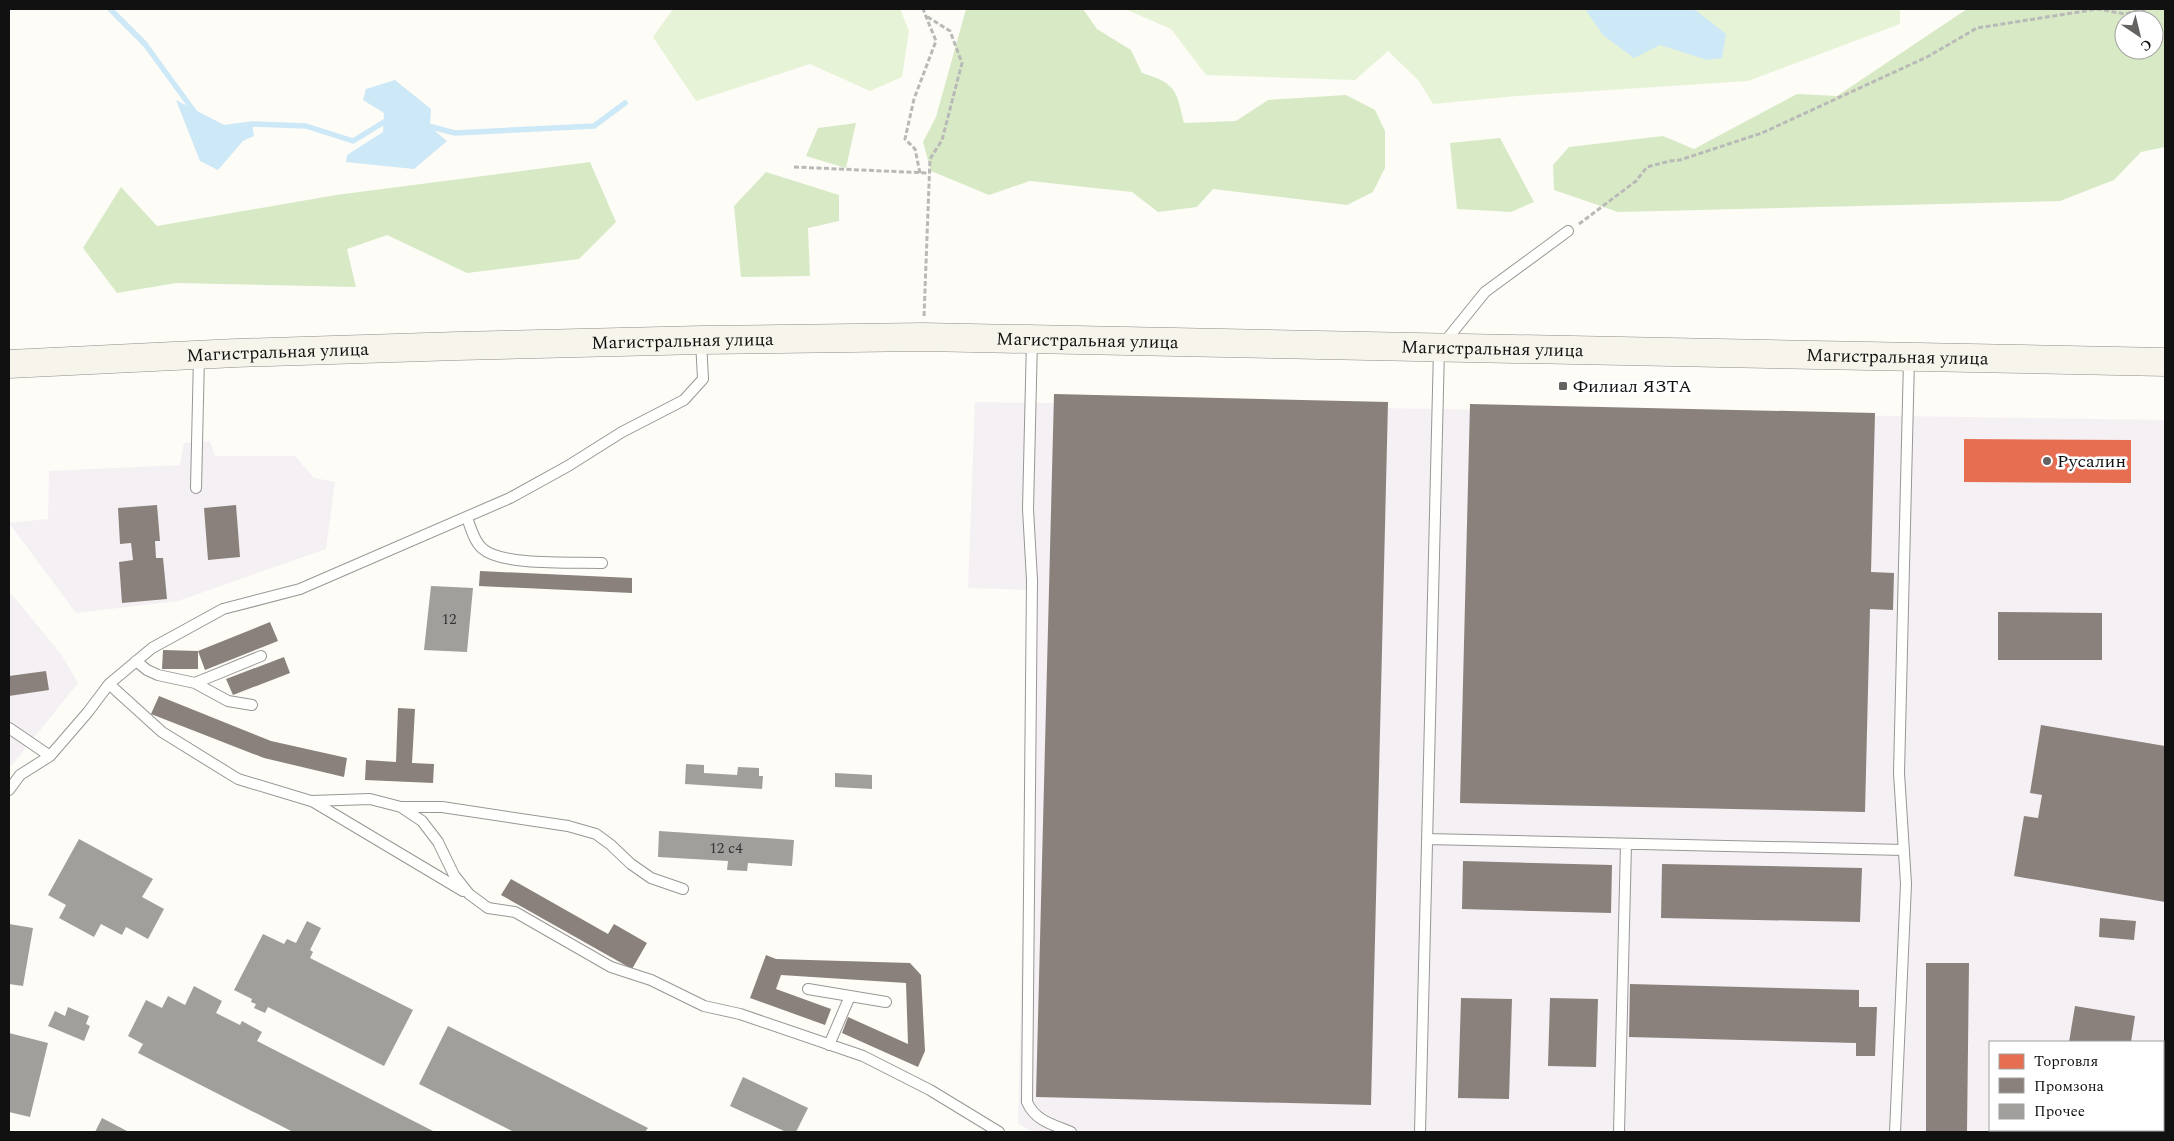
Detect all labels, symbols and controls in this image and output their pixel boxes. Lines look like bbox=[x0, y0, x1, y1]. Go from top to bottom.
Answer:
north arrow bbox=[2114, 10, 2164, 60]
text: С bbox=[2136, 34, 2156, 57]
street label: Магистральная улица bbox=[996, 325, 1179, 356]
street label: Магистральная улица bbox=[591, 326, 774, 356]
street label: Магистральная улица bbox=[1401, 333, 1584, 364]
street label: Магистральная улица bbox=[186, 335, 370, 369]
street label: Магистральная улица bbox=[1806, 341, 1989, 372]
place label: Филиал ЯЗТА bbox=[1573, 373, 1692, 400]
marker: Филиал ЯЗТА bbox=[1557, 380, 1569, 392]
place label: Русалин bbox=[2057, 448, 2126, 475]
marker: Русалин bbox=[2041, 455, 2053, 467]
house number: 12 bbox=[441, 608, 457, 631]
house number: 12 с4 bbox=[709, 837, 743, 860]
legend bbox=[1989, 1041, 2164, 1131]
text: Торговля bbox=[2034, 1050, 2098, 1073]
text: Промзона bbox=[2034, 1075, 2105, 1098]
text: Прочее bbox=[2034, 1100, 2085, 1123]

